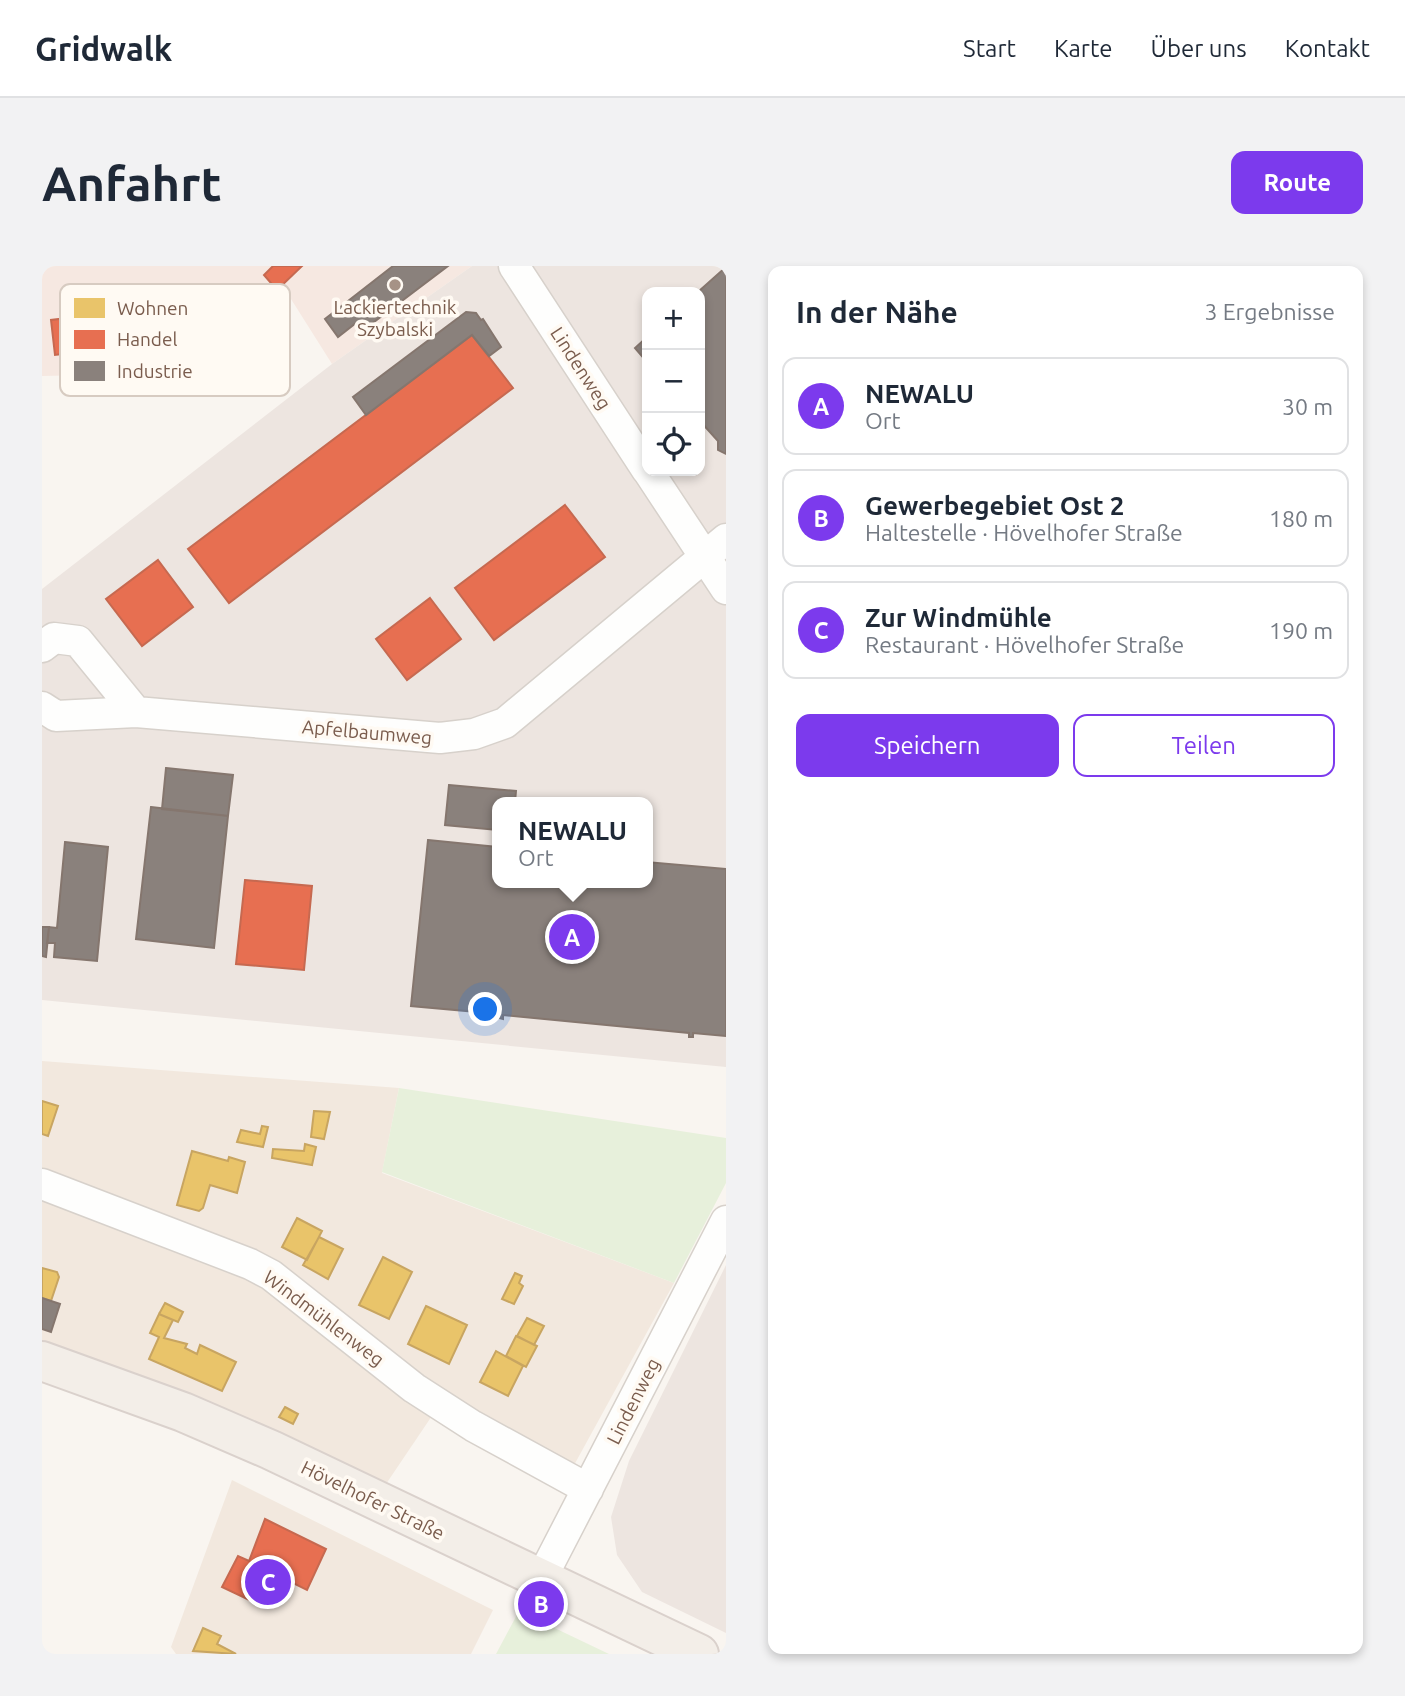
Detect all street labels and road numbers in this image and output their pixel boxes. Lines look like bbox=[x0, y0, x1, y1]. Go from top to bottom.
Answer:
street label: Lindenweg bbox=[546, 323, 616, 413]
street label: Apfelbaumweg bbox=[301, 715, 433, 749]
street label: Windmühlenweg bbox=[259, 1266, 389, 1370]
street label: Lindenweg bbox=[602, 1354, 664, 1448]
street label: Hövelhofer Straße bbox=[298, 1456, 448, 1544]

